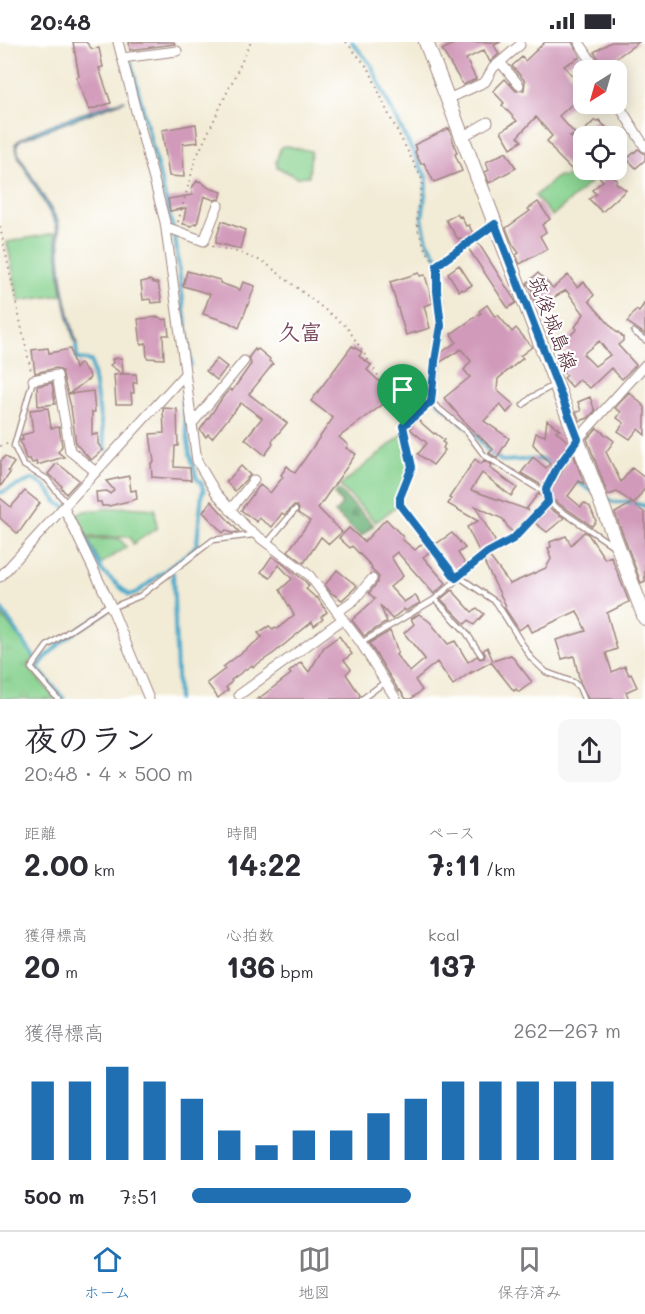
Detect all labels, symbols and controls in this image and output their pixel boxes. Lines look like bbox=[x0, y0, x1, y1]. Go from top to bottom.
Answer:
text: 20:48 bbox=[30, 7, 91, 36]
north arrow bbox=[573, 60, 627, 114]
map controls bbox=[573, 60, 627, 180]
button: locate bbox=[573, 126, 627, 180]
street label: 筑後城島線 bbox=[524, 272, 584, 374]
district label: 久富 bbox=[278, 317, 322, 346]
pin bbox=[377, 364, 428, 426]
icon: arrive bbox=[386, 373, 419, 406]
text: 夜のラン bbox=[24, 716, 156, 759]
button: share bbox=[558, 719, 621, 782]
text: 20:48 · 4 × 500 m bbox=[24, 760, 193, 786]
text: 距離 bbox=[24, 822, 56, 843]
text: 時間 bbox=[226, 822, 258, 843]
text: ペース bbox=[428, 822, 475, 843]
text: 2.00 bbox=[24, 844, 89, 884]
text: 14:22 bbox=[226, 844, 301, 884]
text: 7:11 bbox=[428, 844, 481, 884]
text: km bbox=[89, 859, 115, 880]
text: /km bbox=[481, 859, 516, 880]
text: 獲得標高 bbox=[24, 924, 88, 945]
text: 心拍数 bbox=[226, 924, 274, 945]
text: kcal bbox=[428, 924, 460, 945]
text: 137 bbox=[428, 945, 476, 985]
text: 20 bbox=[24, 946, 60, 986]
text: 136 bbox=[226, 946, 275, 986]
text: m bbox=[60, 961, 78, 982]
text: bpm bbox=[275, 961, 313, 982]
text: 262–267 m bbox=[514, 1017, 621, 1043]
text: 獲得標高 bbox=[24, 1019, 104, 1045]
text: 500 m bbox=[24, 1183, 84, 1209]
text: 7:51 bbox=[120, 1183, 158, 1209]
tab: ホーム bbox=[83, 1243, 131, 1303]
tab: 地図 bbox=[298, 1243, 331, 1303]
tab: 保存済み bbox=[498, 1243, 562, 1303]

